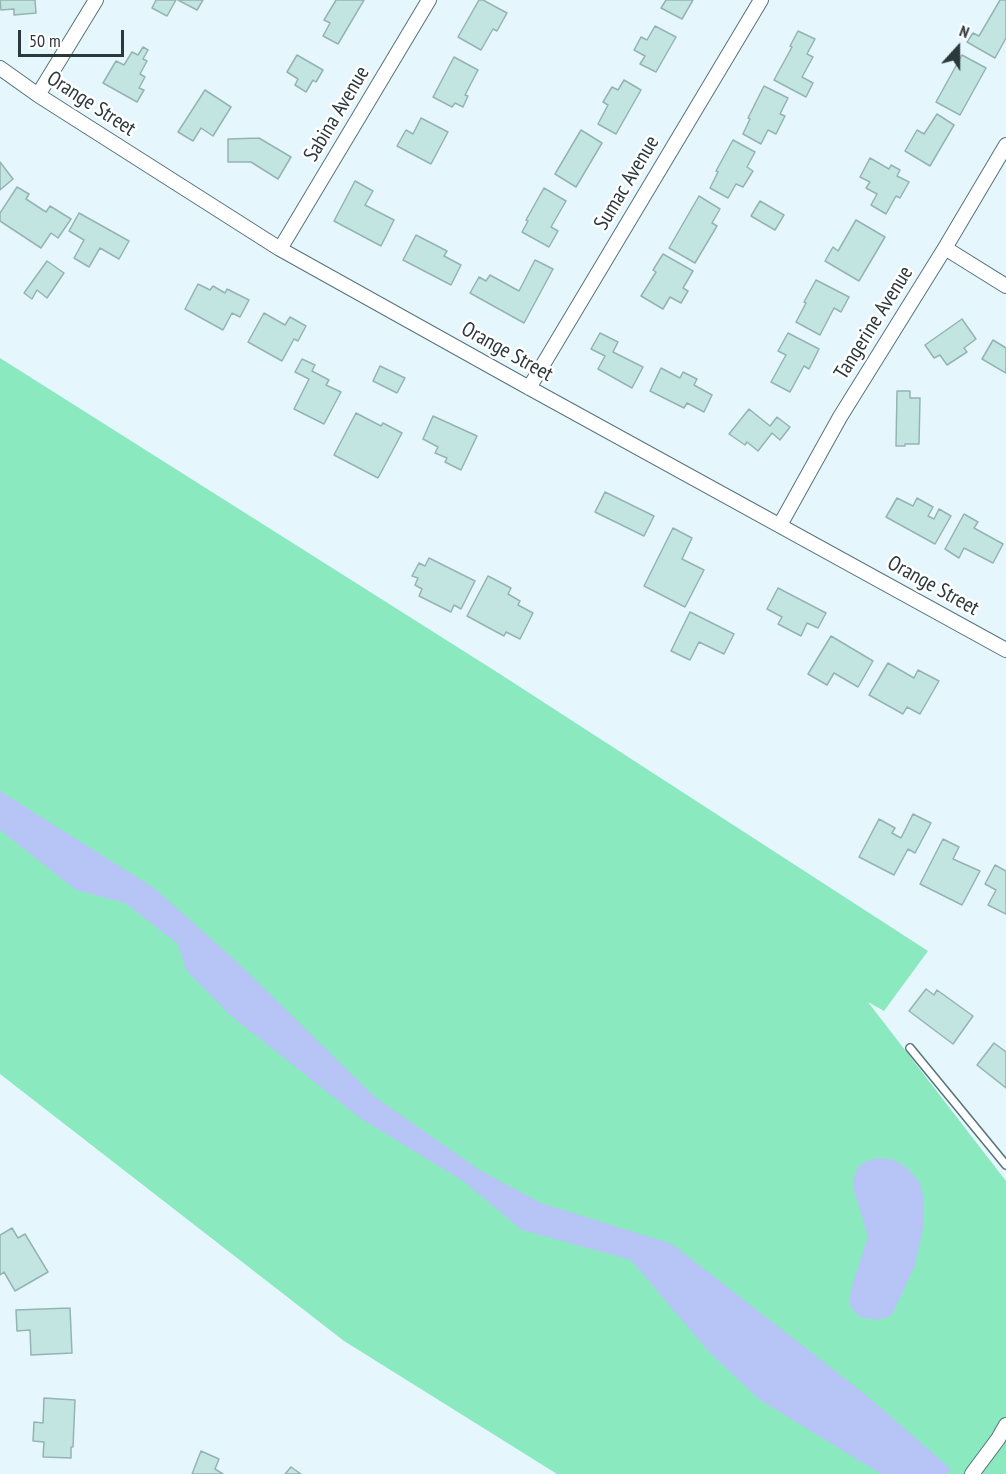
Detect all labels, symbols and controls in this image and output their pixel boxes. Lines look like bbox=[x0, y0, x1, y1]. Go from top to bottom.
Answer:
scale bar bbox=[21, 18, 128, 56]
north arrow bbox=[928, 18, 988, 78]
text: N bbox=[957, 20, 972, 42]
text: 50 m bbox=[29, 29, 61, 52]
street label: Sabina Avenue bbox=[299, 62, 375, 166]
street label: Orange Street bbox=[42, 66, 140, 142]
street label: Sumac Avenue bbox=[589, 131, 665, 235]
street label: Tangerine Avenue bbox=[829, 262, 919, 384]
street label: Orange Street bbox=[457, 317, 557, 387]
street label: Orange Street bbox=[883, 551, 983, 621]

